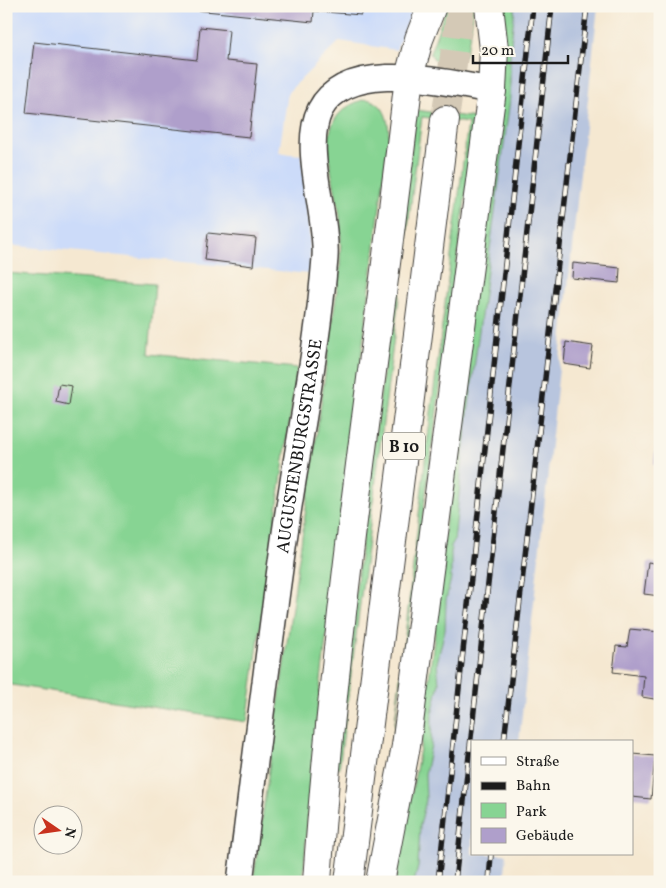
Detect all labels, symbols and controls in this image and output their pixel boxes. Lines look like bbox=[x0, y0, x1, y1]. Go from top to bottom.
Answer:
scale bar bbox=[473, 32, 568, 64]
text: 20 m bbox=[481, 41, 514, 62]
street label: AUGUSTENBURGSTRASSE bbox=[271, 337, 330, 555]
road number: B 10 bbox=[383, 432, 425, 460]
legend bbox=[471, 740, 634, 856]
text: Straße bbox=[516, 752, 559, 773]
text: Bahn bbox=[516, 776, 551, 797]
text: Park bbox=[516, 802, 547, 823]
north arrow bbox=[32, 806, 82, 856]
text: N bbox=[59, 825, 80, 840]
text: Gebäude bbox=[516, 826, 574, 847]

